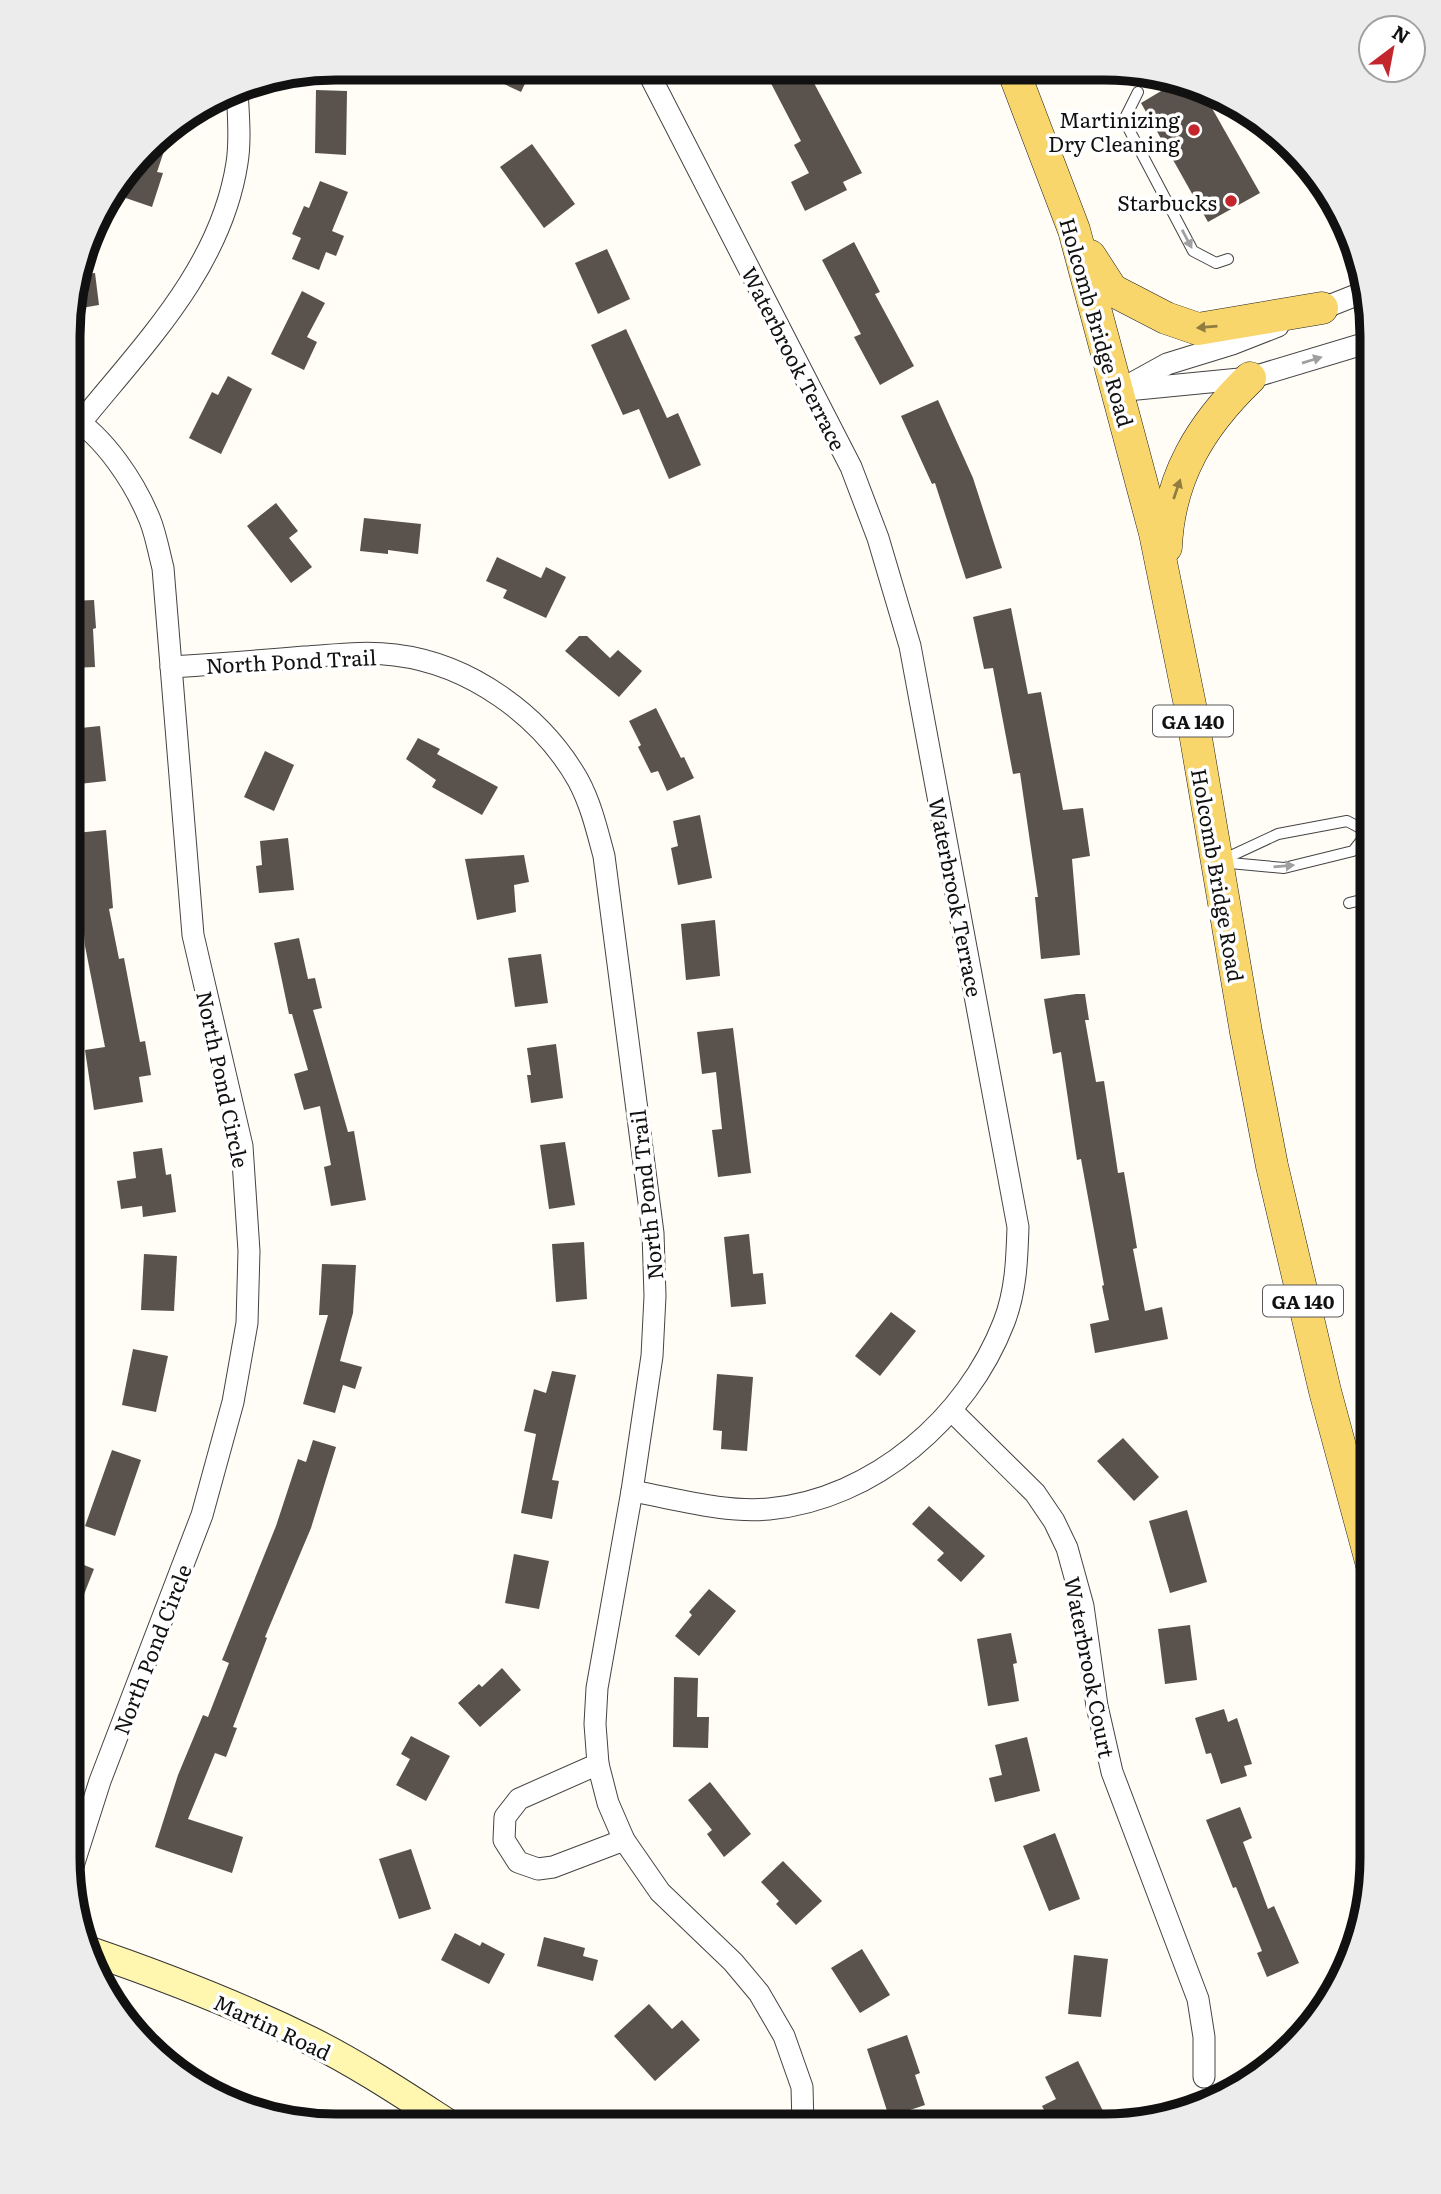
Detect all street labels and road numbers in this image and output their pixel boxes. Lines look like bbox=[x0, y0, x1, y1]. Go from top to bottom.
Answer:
street label: Holcomb Bridge Road bbox=[1053, 214, 1143, 430]
street label: Waterbrook Terrace bbox=[735, 261, 855, 455]
street label: North Pond Trail bbox=[205, 640, 377, 680]
road number: GA 140 bbox=[1153, 706, 1233, 736]
street label: Holcomb Bridge Road bbox=[1185, 766, 1253, 984]
street label: Waterbrook Terrace bbox=[922, 795, 992, 999]
street label: North Pond Circle bbox=[190, 988, 258, 1170]
street label: North Pond Trail bbox=[621, 1108, 669, 1282]
road number: GA 140 bbox=[1263, 1286, 1343, 1316]
street label: North Pond Circle bbox=[104, 1559, 198, 1739]
street label: Waterbrook Court bbox=[1058, 1574, 1124, 1761]
street label: Martin Road bbox=[209, 1985, 337, 2067]

